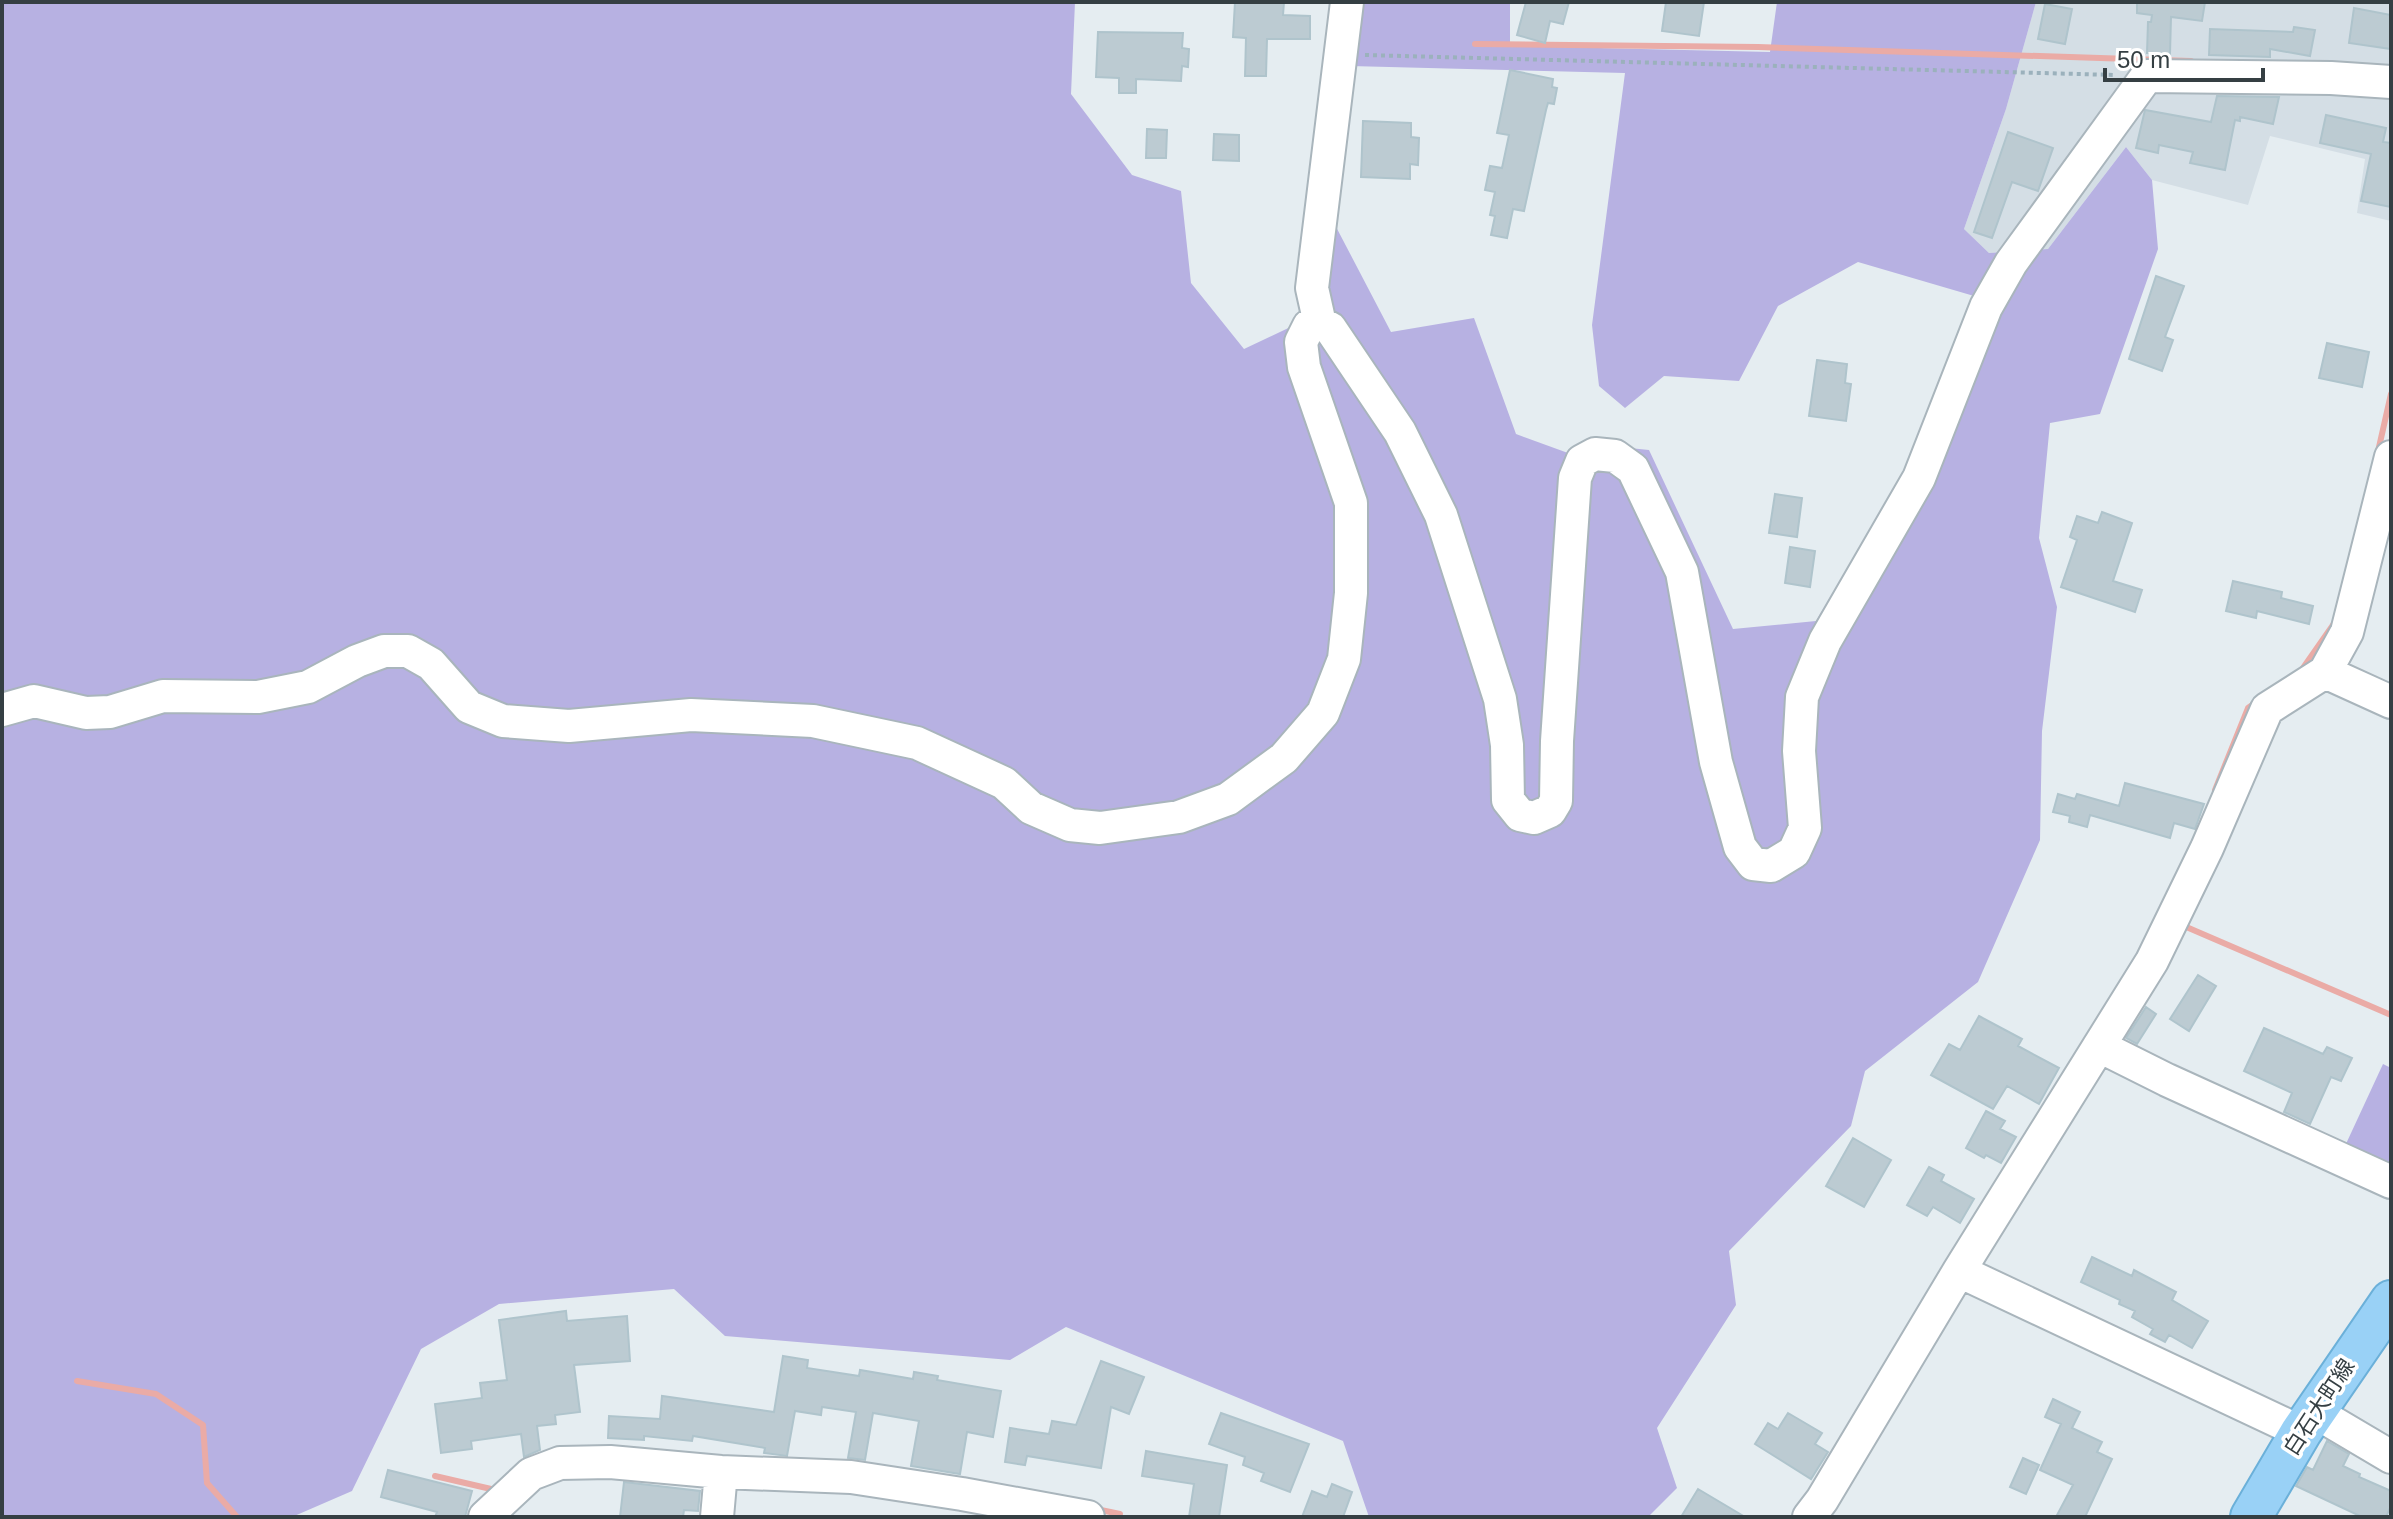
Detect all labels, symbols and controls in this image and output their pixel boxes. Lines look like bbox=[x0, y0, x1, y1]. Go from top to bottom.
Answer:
scale bar bbox=[2105, 32, 2263, 82]
text: 50 m bbox=[2117, 46, 2170, 73]
street label: 白石大町線 bbox=[2279, 1354, 2359, 1460]

